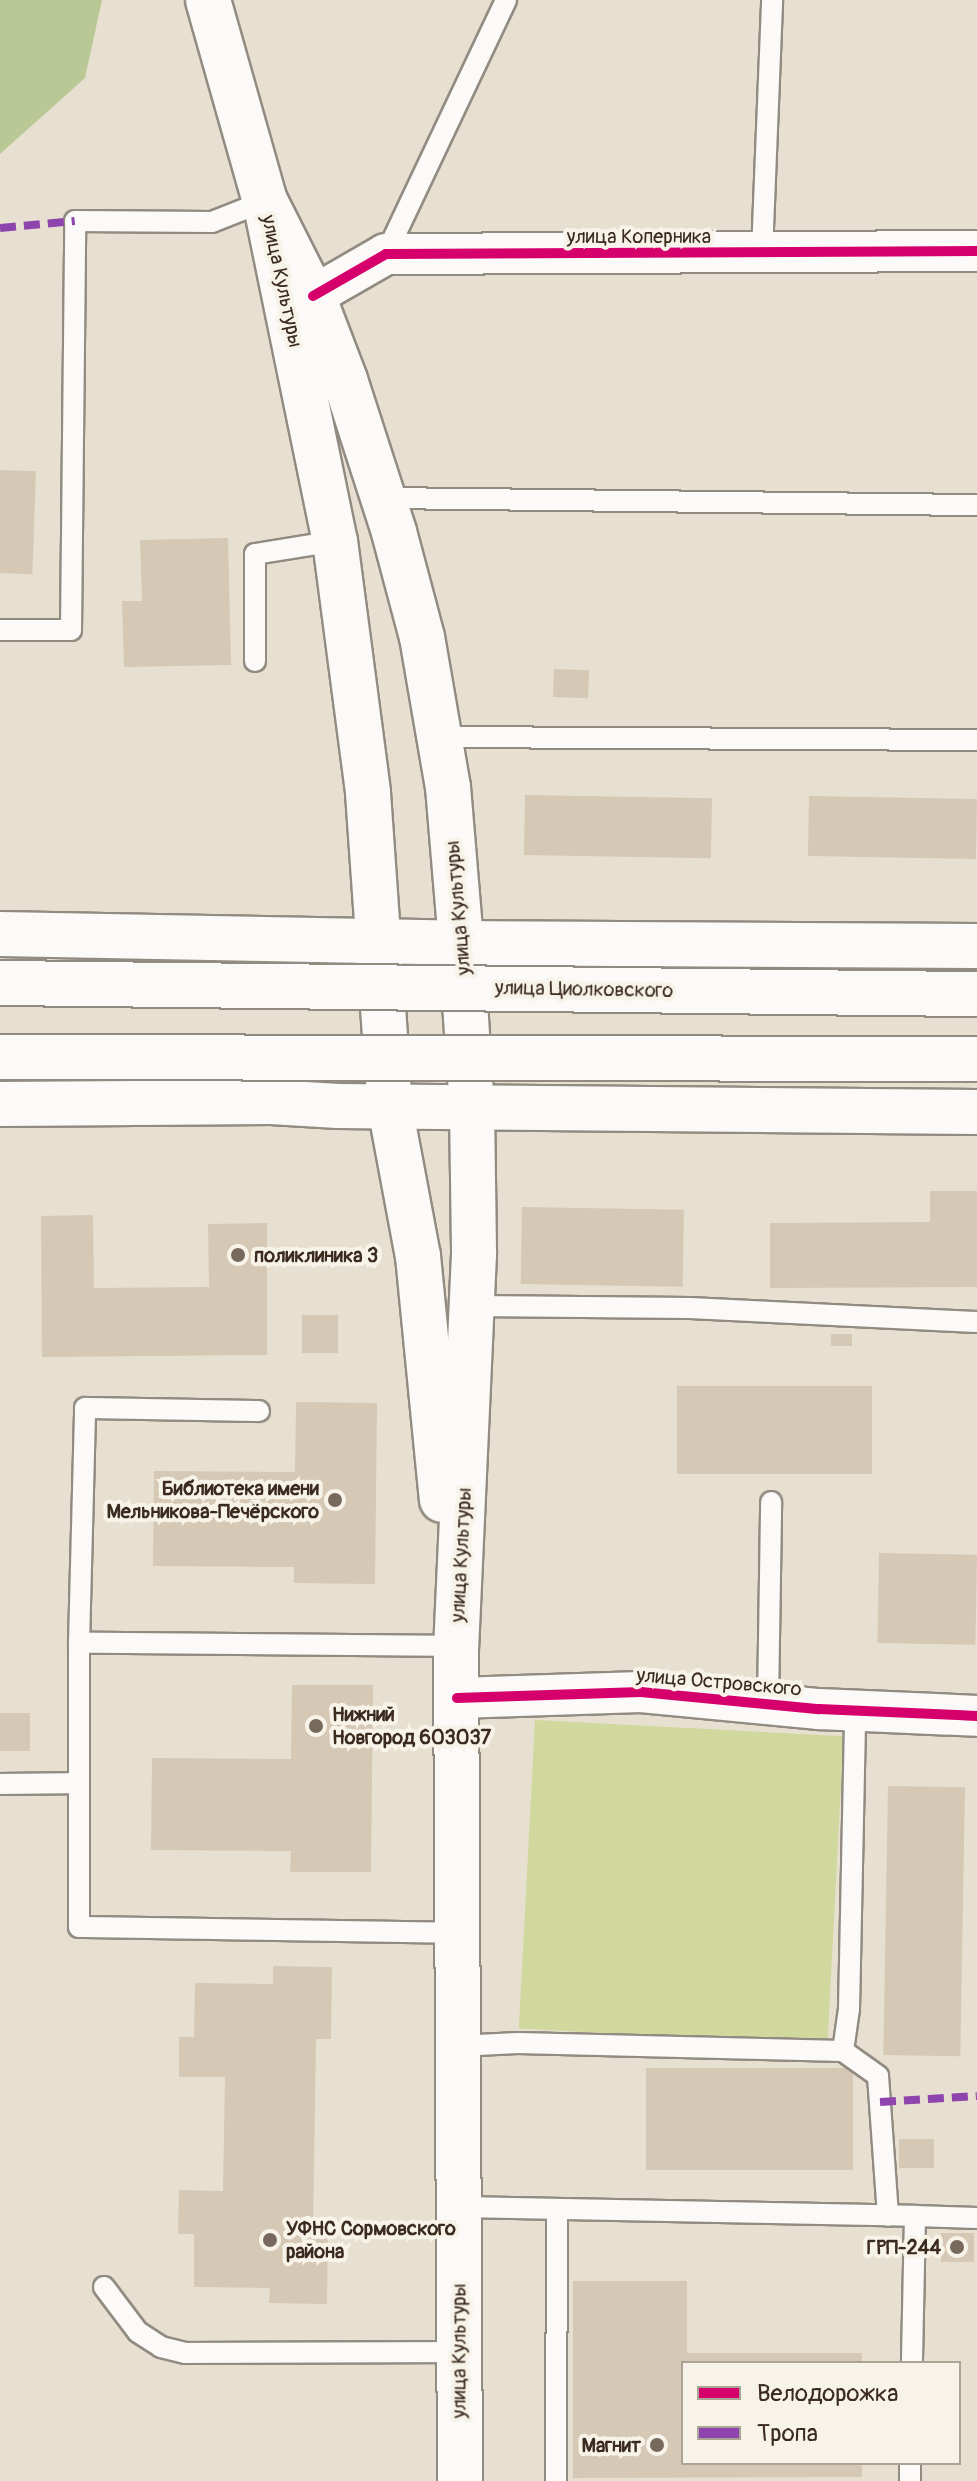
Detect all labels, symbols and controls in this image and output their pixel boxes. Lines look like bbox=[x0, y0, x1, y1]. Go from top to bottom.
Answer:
street label: улица Культуры bbox=[256, 213, 308, 349]
street label: улица Коперника bbox=[567, 224, 711, 248]
street label: улица Культуры bbox=[440, 840, 476, 976]
street label: улица Циолковского bbox=[495, 975, 673, 1003]
place label: поликлиника 3 bbox=[254, 1243, 378, 1267]
marker: поликлиника 3 bbox=[229, 1246, 247, 1264]
place label: Библиотека имени Мельникова-Печёрского bbox=[106, 1476, 319, 1523]
street label: улица Культуры bbox=[445, 1487, 477, 1623]
marker: Библиотека имени Мельникова-Печёрского bbox=[326, 1491, 344, 1509]
street label: улица Островского bbox=[636, 1663, 802, 1701]
place label: Нижний Новгород 603037 bbox=[332, 1702, 491, 1749]
marker: Нижний Новгород 603037 bbox=[307, 1717, 325, 1735]
place label: УФНС Сормовского района bbox=[286, 2216, 456, 2263]
marker: УФНС Сормовского района bbox=[261, 2231, 279, 2249]
place label: ГРП-244 bbox=[867, 2235, 941, 2259]
marker: ГРП-244 bbox=[948, 2238, 966, 2256]
street label: улица Культуры bbox=[447, 2284, 471, 2418]
legend bbox=[681, 2361, 961, 2465]
text: Велодорожка bbox=[757, 2379, 898, 2408]
text: Тропа bbox=[757, 2419, 818, 2448]
place label: Магнит bbox=[582, 2433, 641, 2457]
marker: Магнит bbox=[648, 2436, 666, 2454]

